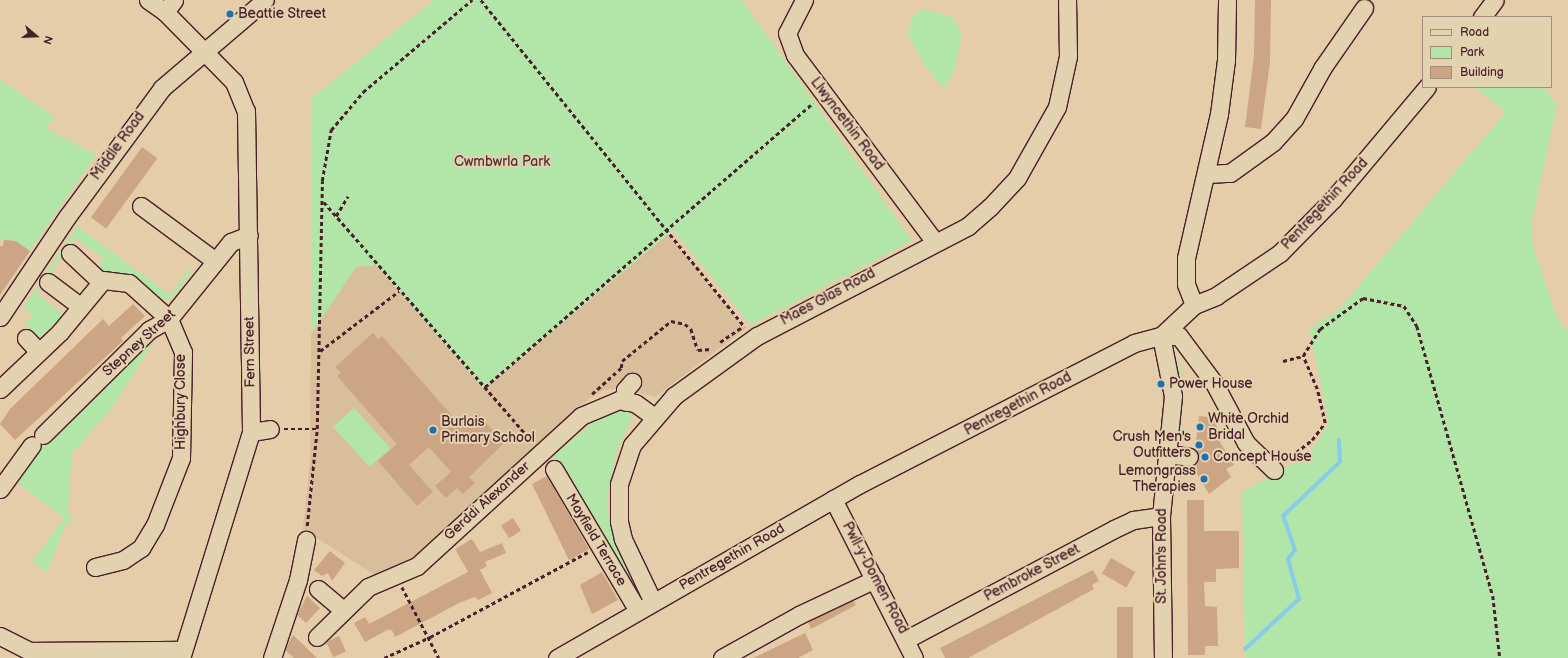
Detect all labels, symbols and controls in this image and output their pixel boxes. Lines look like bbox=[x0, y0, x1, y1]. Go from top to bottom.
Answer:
place label: Beattie Street bbox=[238, 6, 326, 22]
marker: Beattie Street bbox=[225, 9, 235, 19]
north arrow bbox=[16, 16, 56, 56]
legend bbox=[1422, 16, 1552, 88]
text: Road bbox=[1460, 25, 1489, 40]
text: N bbox=[40, 34, 55, 46]
text: Park bbox=[1460, 45, 1484, 60]
text: Building bbox=[1460, 65, 1504, 80]
street label: Llwyncethin Road bbox=[807, 74, 887, 174]
street label: Middle Road bbox=[88, 109, 148, 183]
park label: Cwmbwrla Park bbox=[454, 154, 550, 170]
street label: Pentregethin Road bbox=[1278, 155, 1372, 253]
street label: Maes Glas Road bbox=[778, 265, 878, 329]
street label: Stepney Street bbox=[99, 306, 179, 380]
street label: Fern Street bbox=[241, 316, 259, 388]
street label: Highbury Close bbox=[173, 353, 189, 451]
street label: Pentregethin Road bbox=[961, 369, 1075, 439]
place label: Power House bbox=[1169, 376, 1253, 392]
marker: Power House bbox=[1156, 379, 1166, 389]
place label: White Orchid Bridal bbox=[1208, 411, 1289, 444]
place label: Burlais Primary School bbox=[441, 414, 536, 446]
marker: White Orchid Bridal bbox=[1195, 422, 1205, 432]
marker: Burlais Primary School bbox=[428, 425, 438, 435]
place label: Crush Men's Outfitters bbox=[1113, 429, 1191, 462]
marker: Crush Men's Outfitters bbox=[1194, 440, 1204, 450]
place label: Concept House bbox=[1213, 449, 1312, 465]
marker: Concept House bbox=[1200, 452, 1210, 462]
street label: Gerddi Alexander bbox=[441, 458, 533, 544]
place label: Lemongrass Therapies bbox=[1118, 463, 1196, 496]
marker: Lemongrass Therapies bbox=[1199, 474, 1209, 484]
street label: Mayfield Terrace bbox=[562, 491, 630, 589]
street label: St. John's Road bbox=[1154, 508, 1170, 604]
street label: Pwll-y-Domen Road bbox=[838, 519, 912, 637]
street label: Pentregethin Road bbox=[676, 520, 788, 594]
street label: Pembroke Street bbox=[981, 541, 1083, 605]

